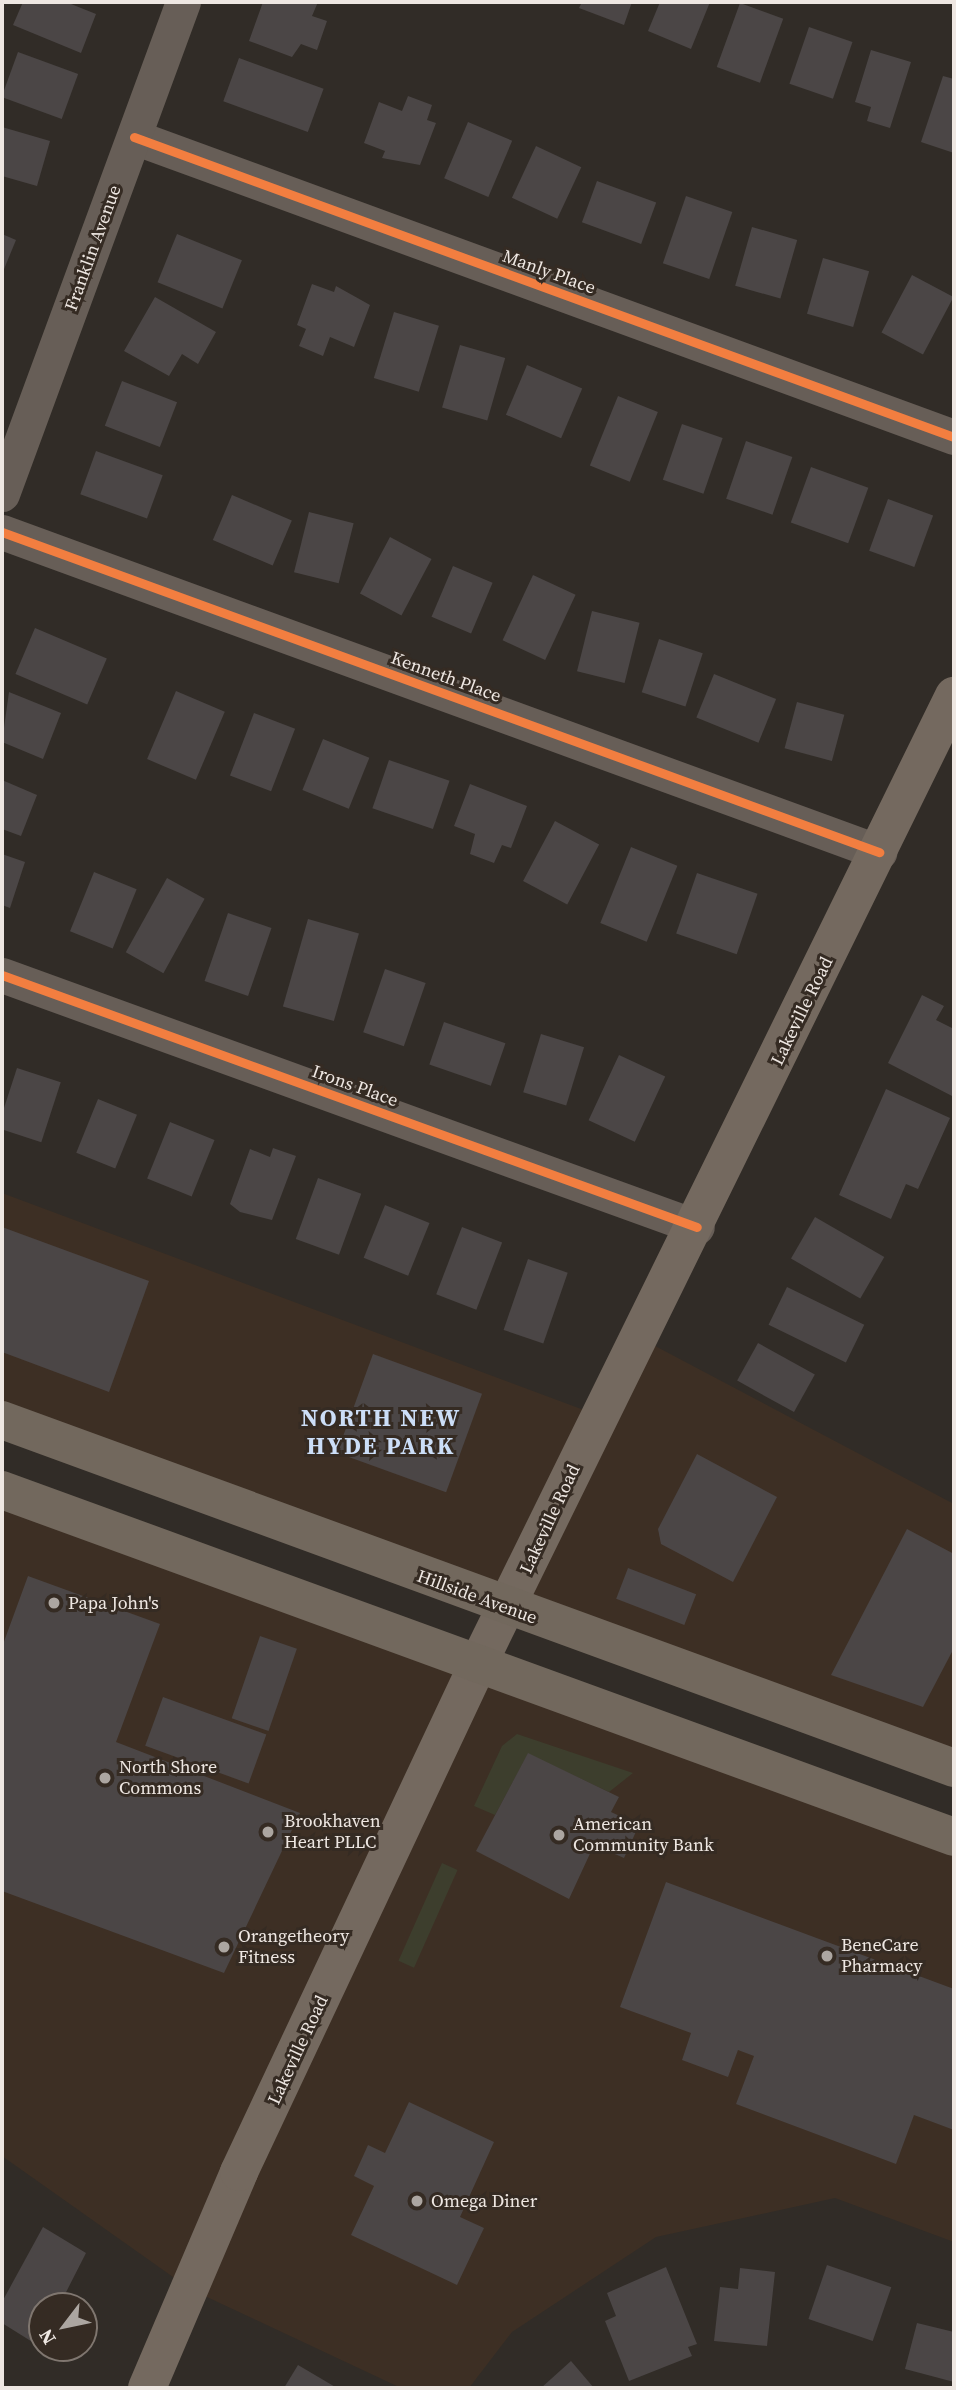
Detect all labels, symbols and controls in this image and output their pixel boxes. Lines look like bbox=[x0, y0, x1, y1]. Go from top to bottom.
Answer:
street label: Franklin Avenue bbox=[60, 182, 126, 314]
street label: Manly Place bbox=[500, 245, 598, 299]
street label: Kenneth Place bbox=[388, 647, 504, 707]
street label: Lakeville Road bbox=[766, 953, 838, 1069]
street label: Irons Place bbox=[309, 1060, 401, 1112]
district label: NORTH NEW HYDE PARK bbox=[302, 1404, 460, 1460]
street label: Lakeville Road bbox=[515, 1461, 585, 1577]
street label: Hillside Avenue bbox=[414, 1565, 540, 1629]
place label: Papa John's bbox=[68, 1592, 159, 1614]
marker: Papa John's bbox=[46, 1595, 62, 1611]
place label: North Shore Commons bbox=[119, 1757, 217, 1800]
marker: North Shore Commons bbox=[97, 1770, 113, 1786]
place label: Brookhaven Heart PLLC bbox=[284, 1811, 381, 1854]
place label: American Community Bank bbox=[573, 1814, 714, 1856]
marker: Brookhaven Heart PLLC bbox=[258, 1822, 278, 1842]
marker: American Community Bank bbox=[551, 1827, 567, 1843]
place label: Orangetheory Fitness bbox=[238, 1926, 349, 1968]
place label: BeneCare Pharmacy bbox=[841, 1935, 922, 1978]
marker: Orangetheory Fitness bbox=[216, 1939, 232, 1955]
marker: BeneCare Pharmacy bbox=[819, 1948, 835, 1964]
street label: Lakeville Road bbox=[263, 1992, 333, 2108]
place label: Omega Diner bbox=[431, 2190, 537, 2212]
marker: Omega Diner bbox=[409, 2193, 425, 2209]
north arrow bbox=[28, 2292, 98, 2362]
text: N bbox=[32, 2324, 62, 2350]

